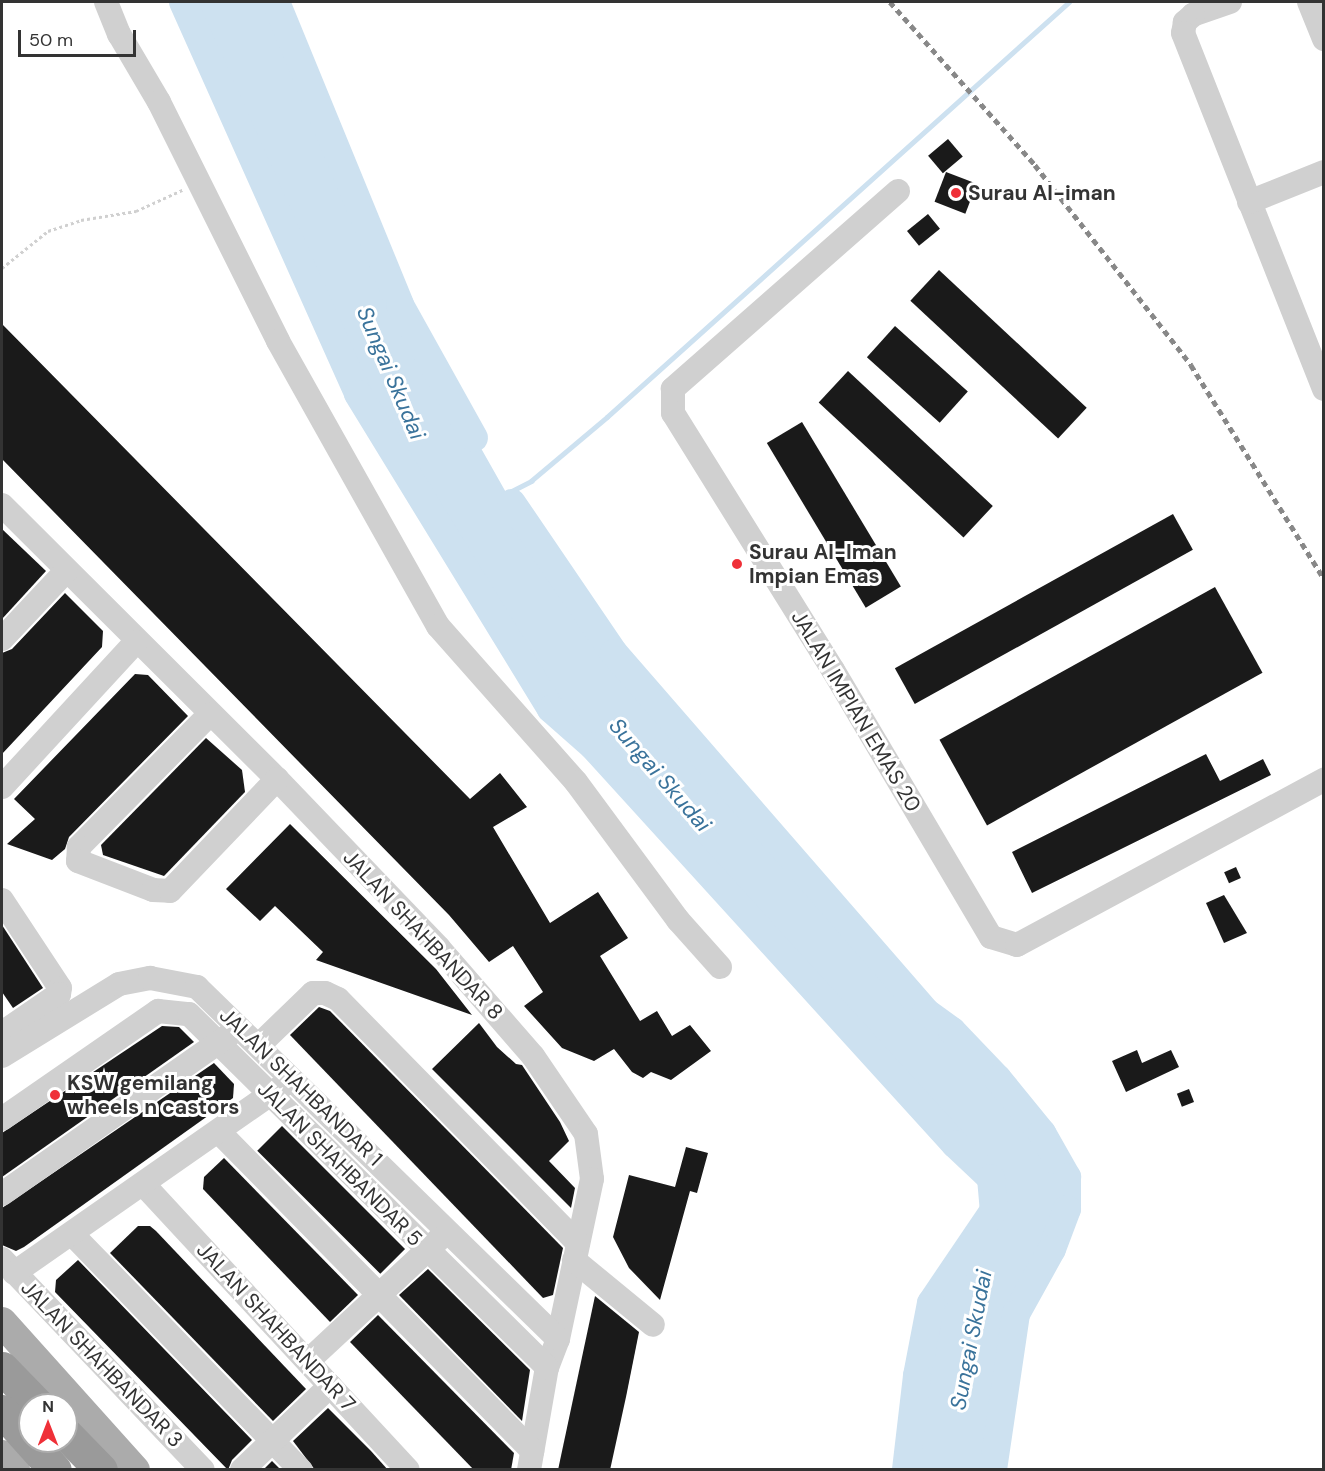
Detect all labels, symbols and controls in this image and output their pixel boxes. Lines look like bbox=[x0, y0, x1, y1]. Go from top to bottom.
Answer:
scale bar bbox=[21, 18, 140, 56]
text: 50 m bbox=[29, 28, 73, 52]
place label: Surau Al-iman bbox=[968, 180, 1116, 206]
marker: Surau Al-iman bbox=[949, 186, 963, 200]
water label: Sungai Skudai bbox=[351, 303, 431, 443]
place label: Surau Al-Iman Impian Emas bbox=[749, 539, 897, 589]
marker: Surau Al-Iman Impian Emas bbox=[730, 557, 744, 571]
street label: JALAN IMPIAN EMAS 20 bbox=[786, 606, 926, 816]
water label: Sungai Skudai bbox=[604, 713, 716, 837]
street label: JALAN SHAHBANDAR 8 bbox=[338, 845, 508, 1025]
street label: JALAN SHAHBANDAR 1 bbox=[214, 1003, 388, 1171]
place label: KSW gemilang wheels n castors bbox=[67, 1070, 239, 1120]
street label: JALAN SHAHBANDAR 5 bbox=[252, 1076, 428, 1252]
marker: KSW gemilang wheels n castors bbox=[48, 1088, 62, 1102]
street label: JALAN SHAHBANDAR 7 bbox=[191, 1238, 361, 1416]
water label: Sungai Skudai bbox=[945, 1268, 997, 1412]
street label: JALAN SHAHBANDAR 3 bbox=[16, 1275, 188, 1453]
north arrow bbox=[18, 1393, 78, 1453]

